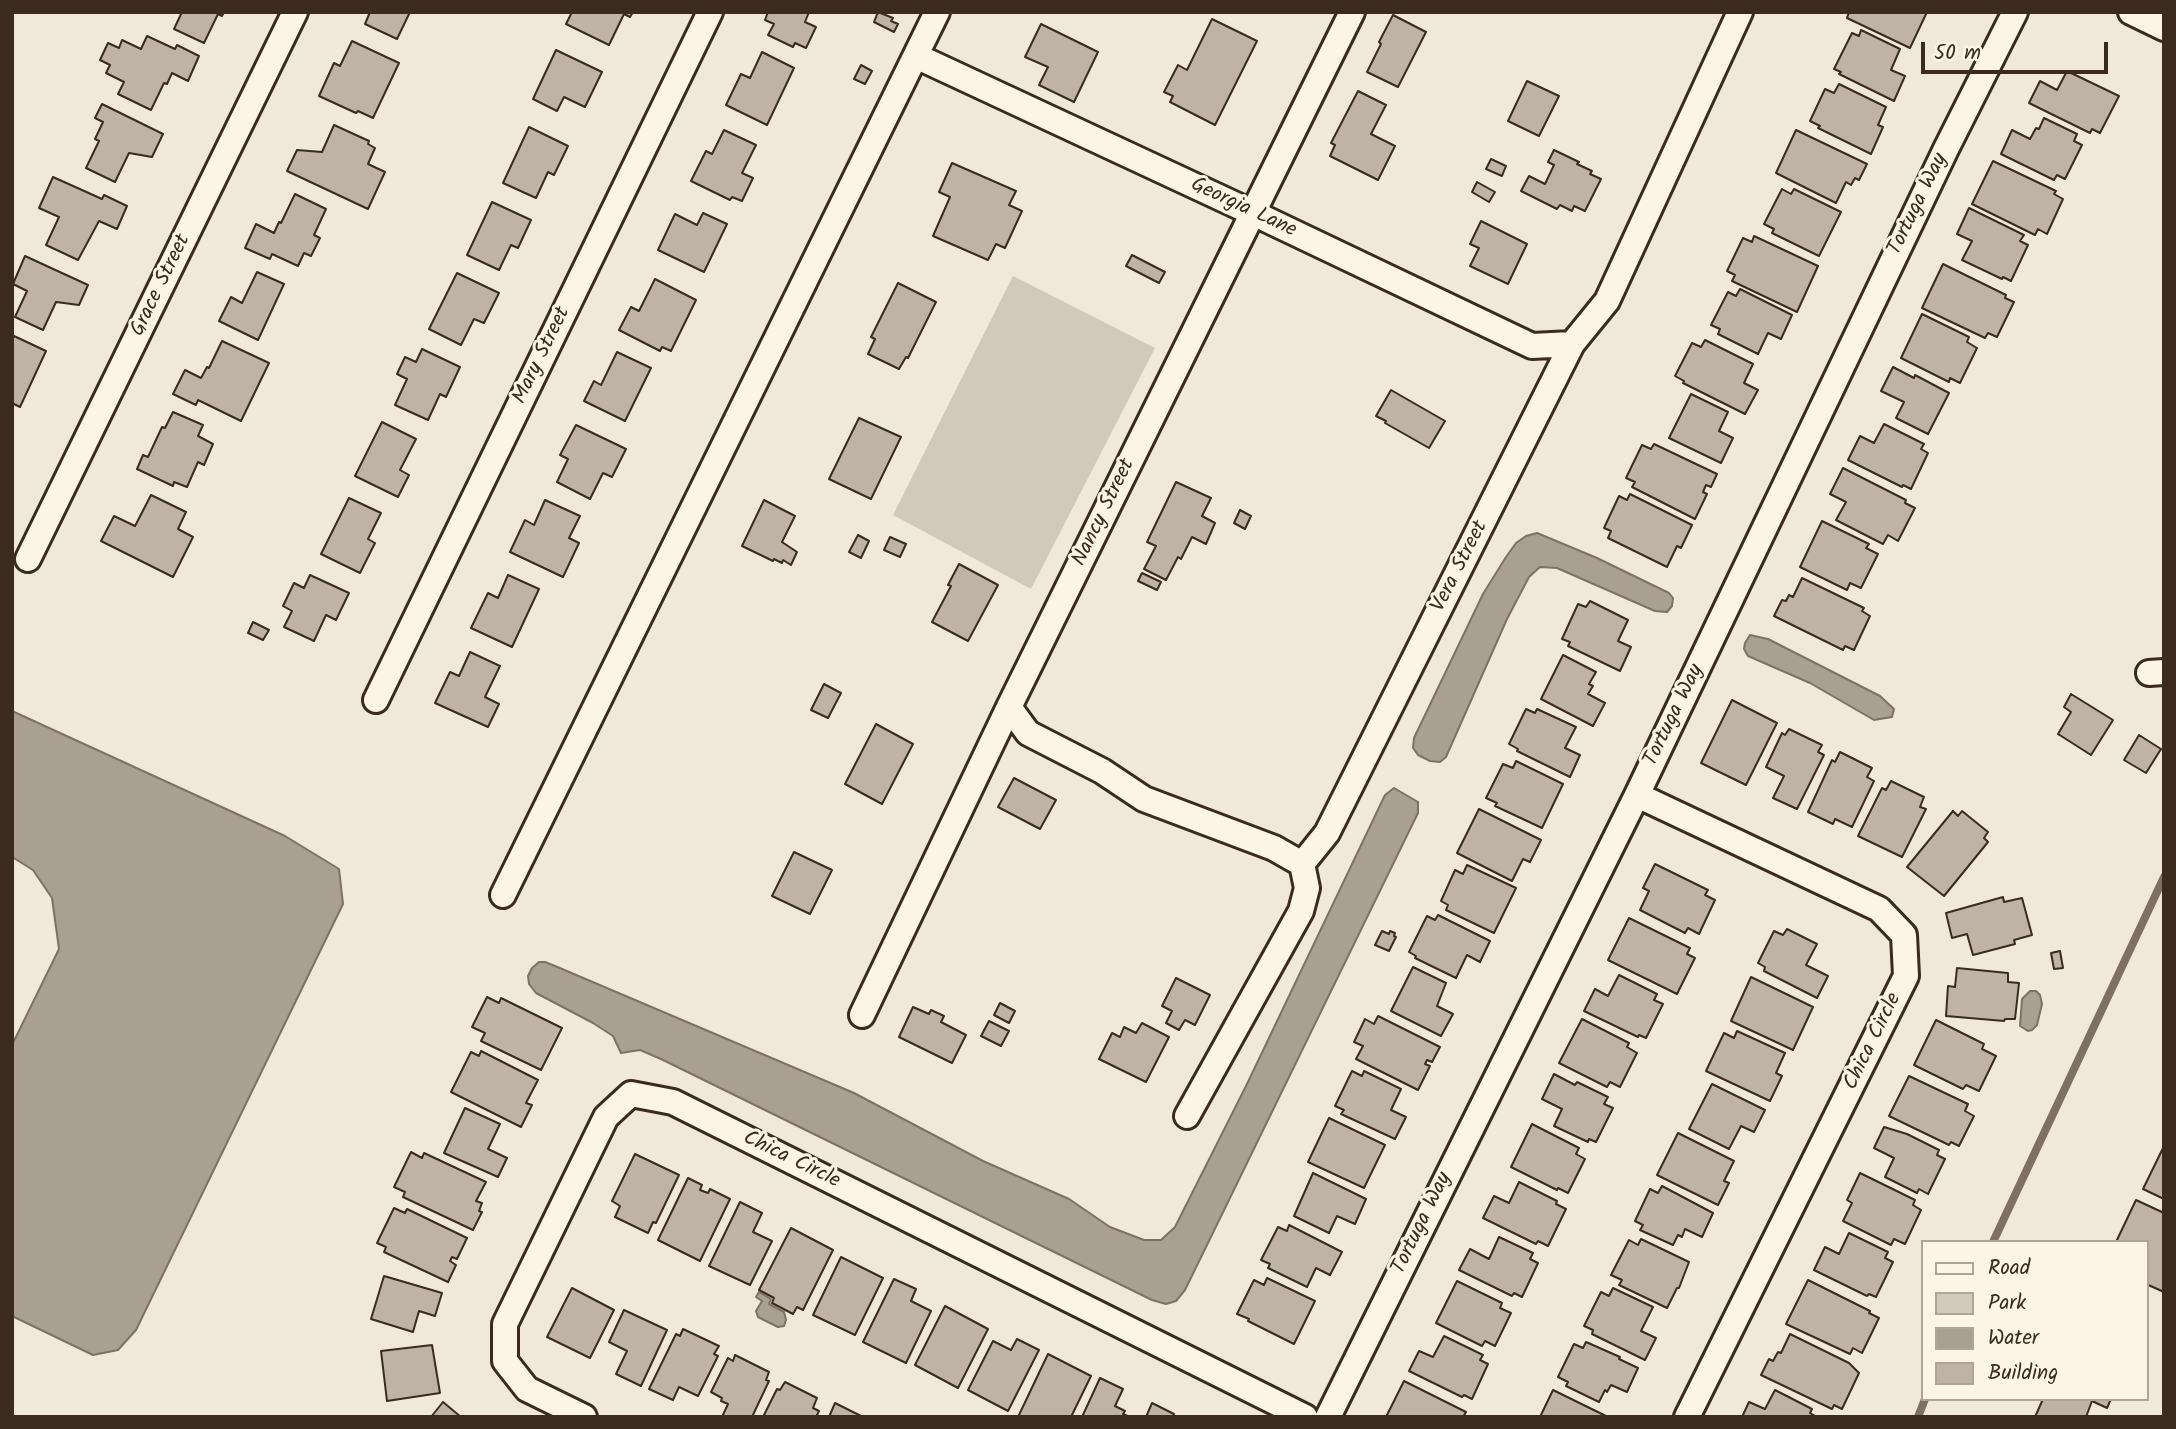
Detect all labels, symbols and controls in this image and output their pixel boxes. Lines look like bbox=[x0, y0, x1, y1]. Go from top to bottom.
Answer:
scale bar bbox=[1924, 28, 2111, 72]
text: 50 m bbox=[1934, 37, 1981, 70]
street label: Tortuga Way bbox=[1884, 150, 1954, 260]
street label: Georgia Lane bbox=[1186, 174, 1300, 244]
street label: Grace Street bbox=[127, 231, 197, 341]
street label: Mary Street bbox=[509, 303, 577, 409]
street label: Nancy Street bbox=[1068, 455, 1142, 571]
street label: Vera Street bbox=[1427, 517, 1495, 617]
street label: Tortuga Way bbox=[1640, 661, 1710, 771]
street label: Chica Circle bbox=[1840, 989, 1908, 1095]
street label: Chica Circle bbox=[738, 1127, 844, 1195]
street label: Tortuga Way bbox=[1388, 1169, 1458, 1279]
legend bbox=[1920, 1240, 2148, 1401]
text: Road bbox=[1988, 1252, 2030, 1285]
text: Park bbox=[1988, 1287, 2026, 1320]
text: Water bbox=[1988, 1322, 2039, 1355]
text: Building bbox=[1988, 1357, 2058, 1390]

